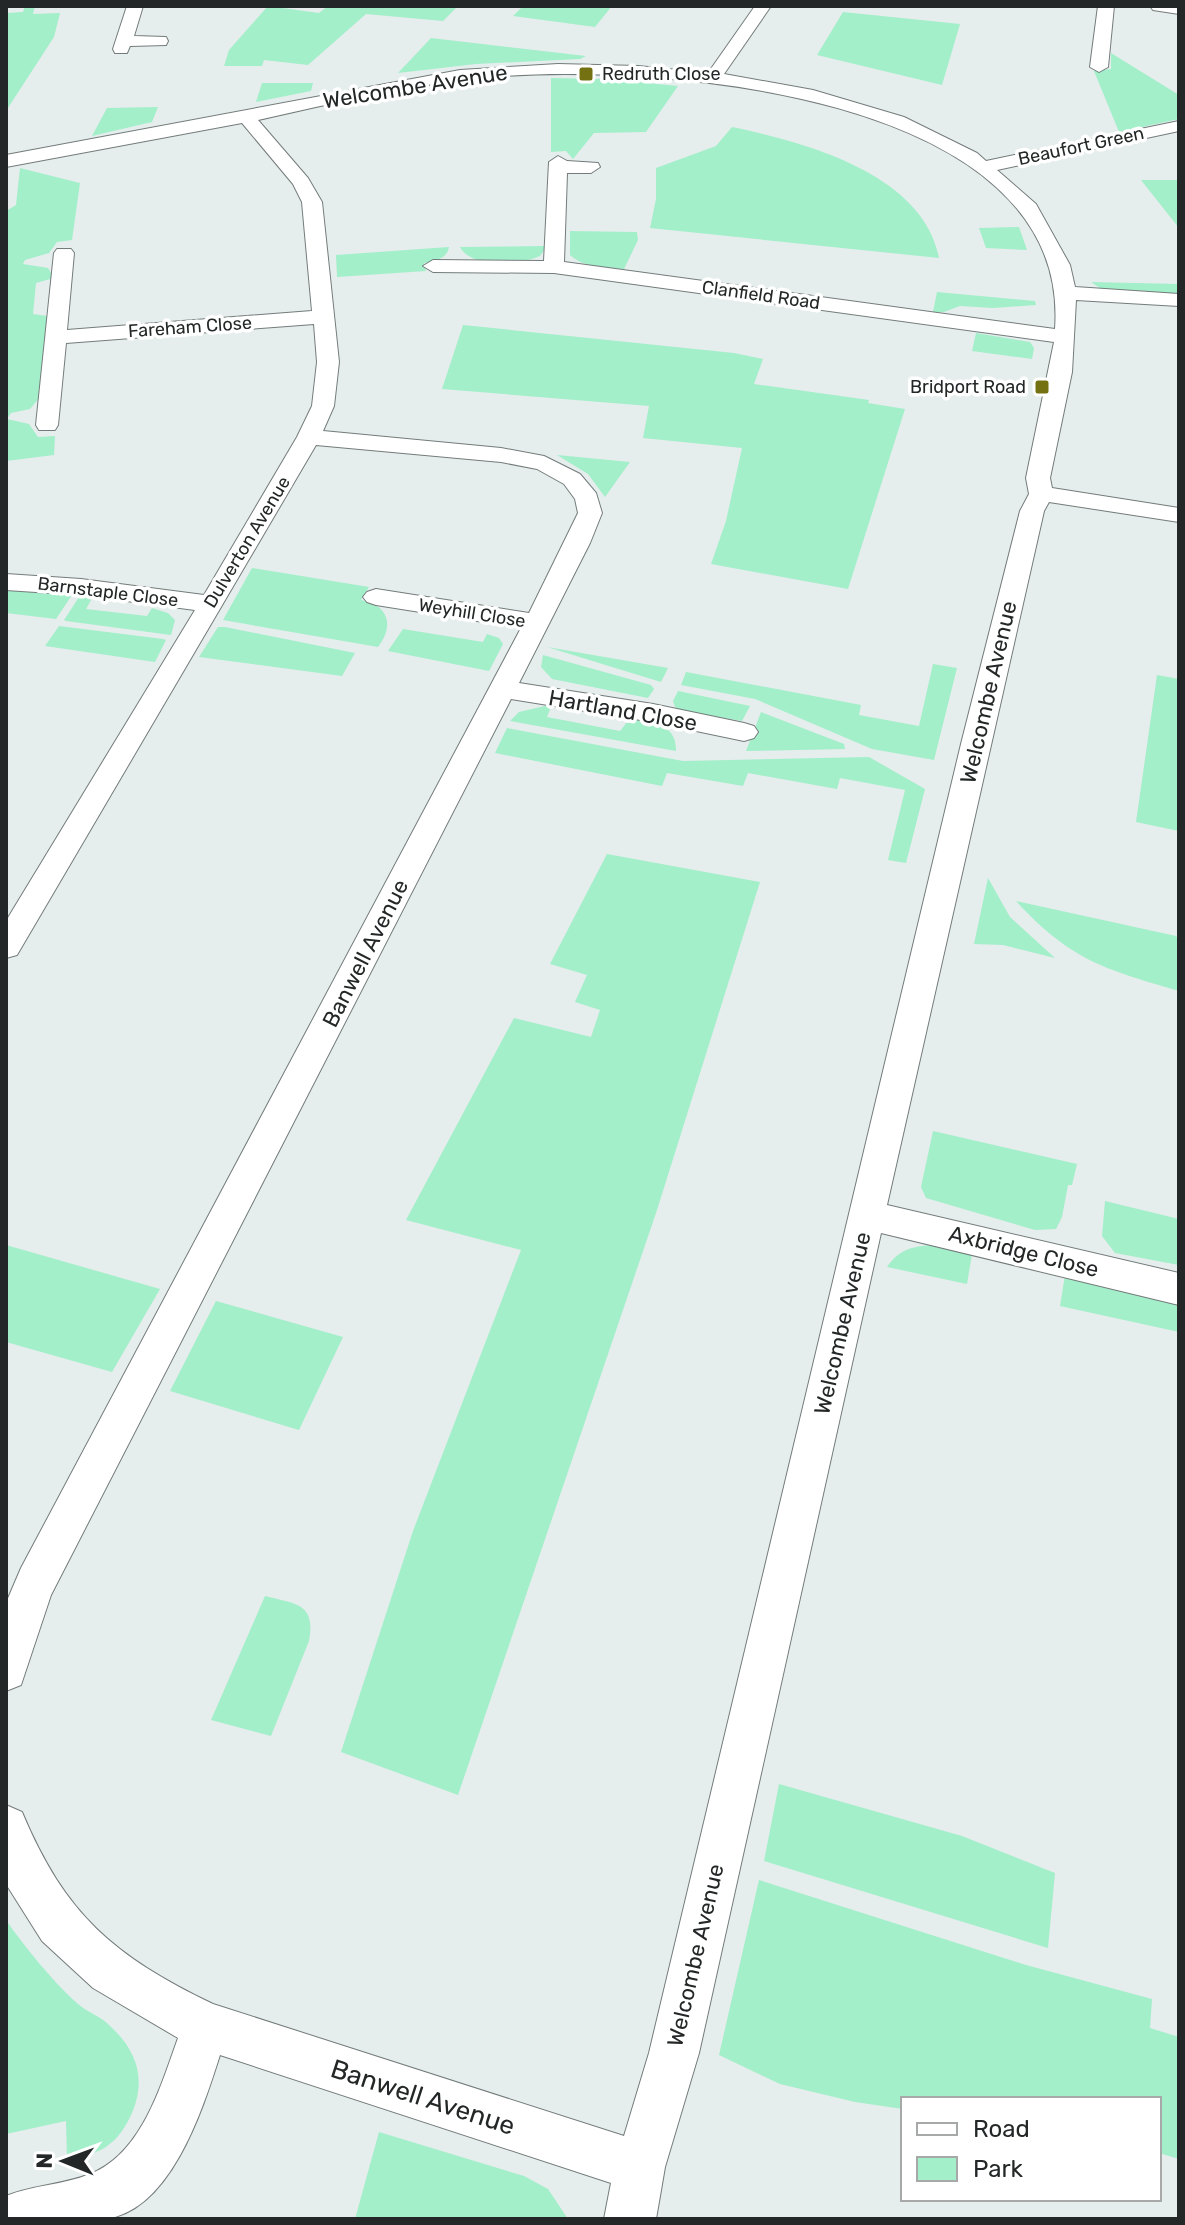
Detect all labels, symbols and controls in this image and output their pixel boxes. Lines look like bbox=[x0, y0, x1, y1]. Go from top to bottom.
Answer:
street label: Welcombe Avenue bbox=[321, 59, 509, 114]
place label: Redruth Close bbox=[602, 63, 721, 85]
marker: Redruth Close bbox=[577, 65, 595, 83]
street label: Beaufort Green bbox=[1016, 122, 1146, 170]
street label: Clanfield Road bbox=[700, 276, 822, 314]
street label: Fareham Close bbox=[127, 312, 253, 342]
place label: Bridport Road bbox=[910, 376, 1026, 398]
marker: Bridport Road bbox=[1033, 378, 1051, 396]
street label: Dulverton Avenue bbox=[199, 472, 295, 612]
street label: Barnstaple Close bbox=[36, 572, 180, 612]
street label: Weyhill Close bbox=[417, 594, 527, 632]
street label: Welcombe Avenue bbox=[954, 598, 1023, 786]
street label: Hartland Close bbox=[547, 684, 699, 737]
street label: Banwell Avenue bbox=[317, 875, 414, 1032]
street label: Axbridge Close bbox=[946, 1220, 1102, 1283]
street label: Welcombe Avenue bbox=[808, 1229, 877, 1417]
street label: Welcombe Avenue bbox=[661, 1861, 730, 2049]
street label: Banwell Avenue bbox=[327, 2053, 519, 2142]
legend bbox=[901, 2097, 1161, 2201]
text: Road bbox=[973, 2115, 1030, 2143]
north arrow bbox=[24, 2121, 104, 2201]
text: N bbox=[31, 2153, 58, 2169]
text: Park bbox=[973, 2155, 1024, 2183]

